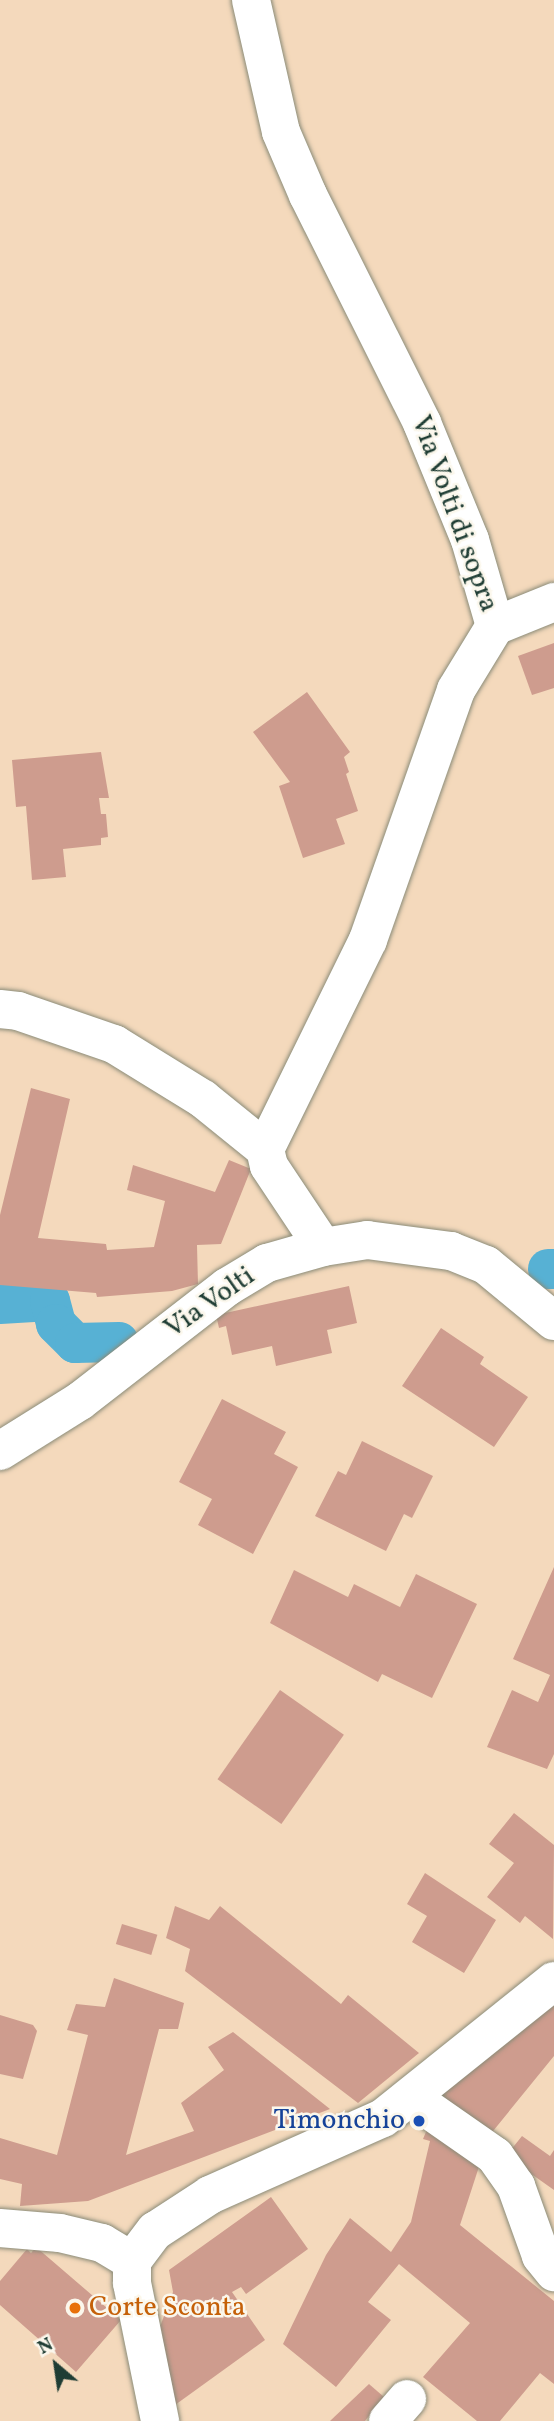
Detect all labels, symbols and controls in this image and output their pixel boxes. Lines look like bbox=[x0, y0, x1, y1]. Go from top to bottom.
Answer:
street label: Via Volti di sopra bbox=[403, 411, 505, 617]
street label: Via Volti bbox=[158, 1260, 262, 1346]
place label: Timonchio bbox=[273, 2104, 405, 2138]
marker: Timonchio bbox=[411, 2113, 427, 2129]
place label: Corte Sconta bbox=[89, 2291, 246, 2325]
marker: Corte Sconta bbox=[67, 2300, 83, 2316]
north arrow bbox=[21, 2330, 91, 2400]
text: N bbox=[33, 2332, 58, 2361]

